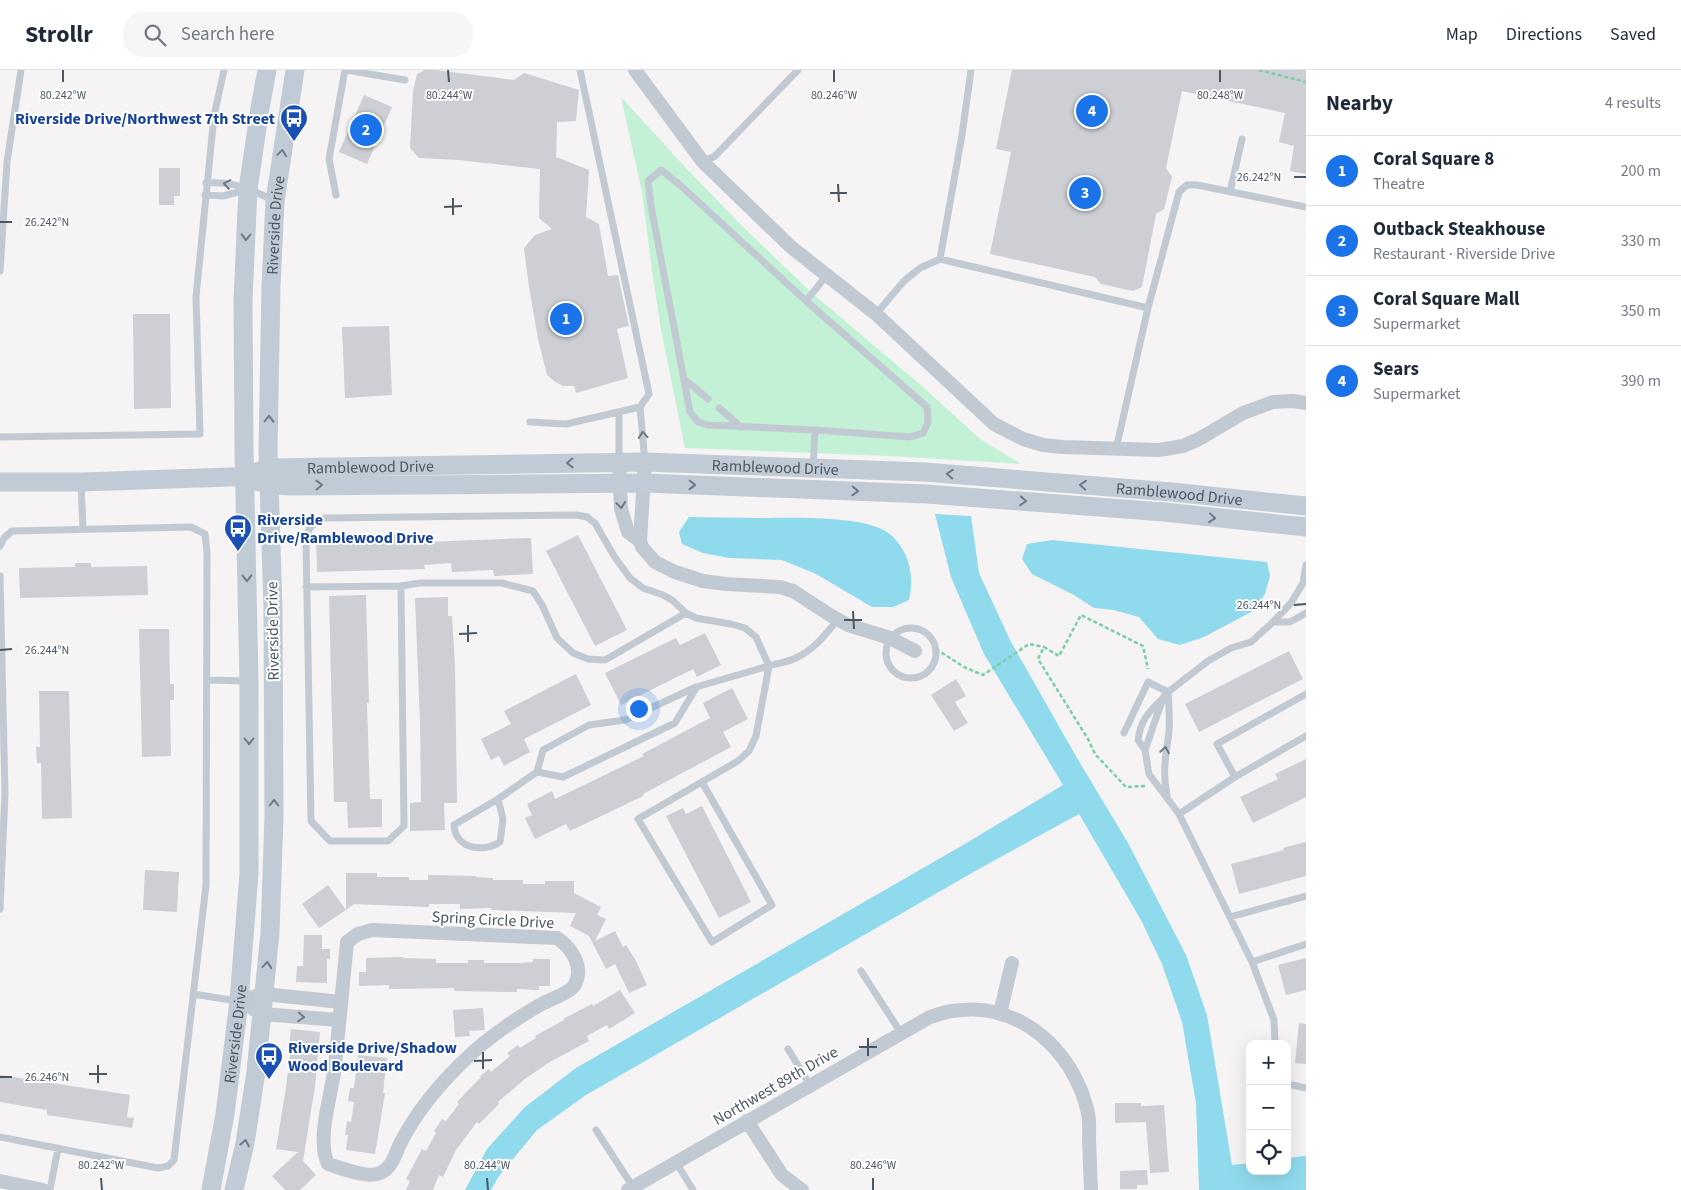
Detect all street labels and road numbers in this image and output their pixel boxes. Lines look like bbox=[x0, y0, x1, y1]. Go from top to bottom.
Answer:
street label: Riverside Drive bbox=[262, 174, 291, 275]
street label: Ramblewood Drive bbox=[711, 454, 839, 481]
street label: Ramblewood Drive bbox=[307, 455, 434, 479]
street label: Ramblewood Drive bbox=[1115, 478, 1244, 511]
street label: Riverside Drive bbox=[261, 581, 285, 681]
street label: Spring Circle Drive bbox=[431, 906, 555, 934]
street label: Riverside Drive bbox=[219, 984, 252, 1085]
street label: Northwest 89th Drive bbox=[709, 1041, 842, 1131]

